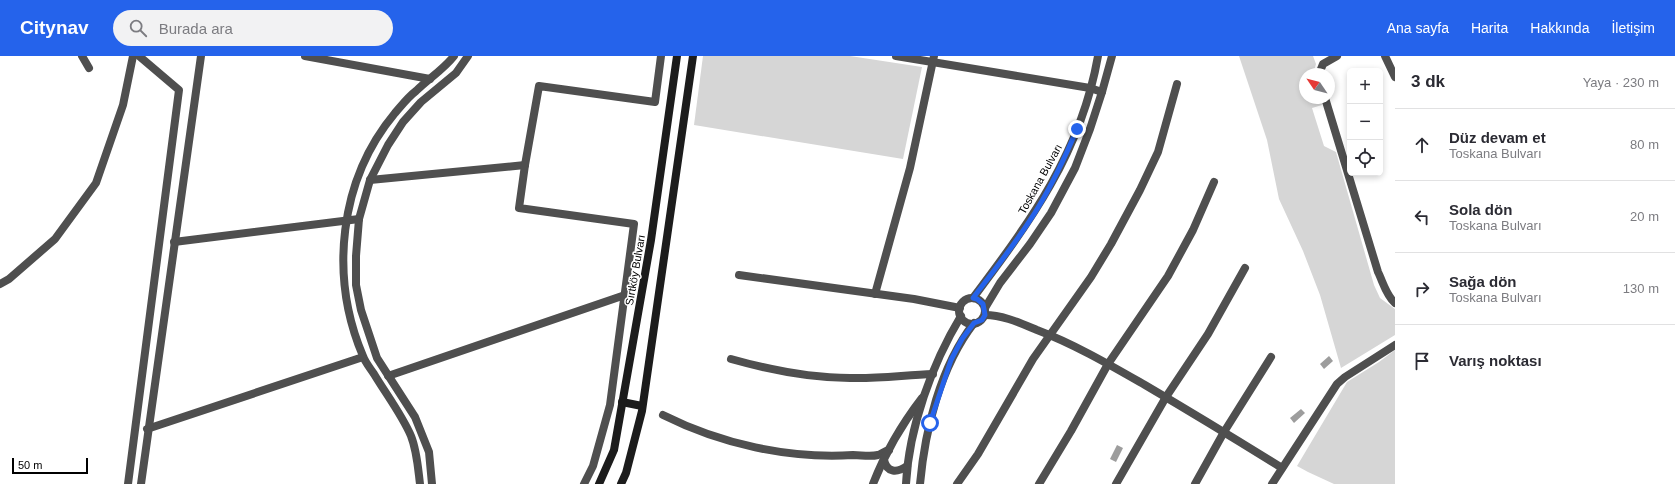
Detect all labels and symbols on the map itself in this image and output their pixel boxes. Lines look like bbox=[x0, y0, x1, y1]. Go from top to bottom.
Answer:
north arrow bbox=[1299, 68, 1335, 104]
route end bbox=[1068, 120, 1086, 138]
street label: Toskana Bulvarı bbox=[1016, 142, 1064, 216]
street label: Sırtköy Bulvarı bbox=[623, 234, 647, 306]
route start bbox=[921, 414, 939, 432]
scale bar bbox=[12, 456, 88, 475]

